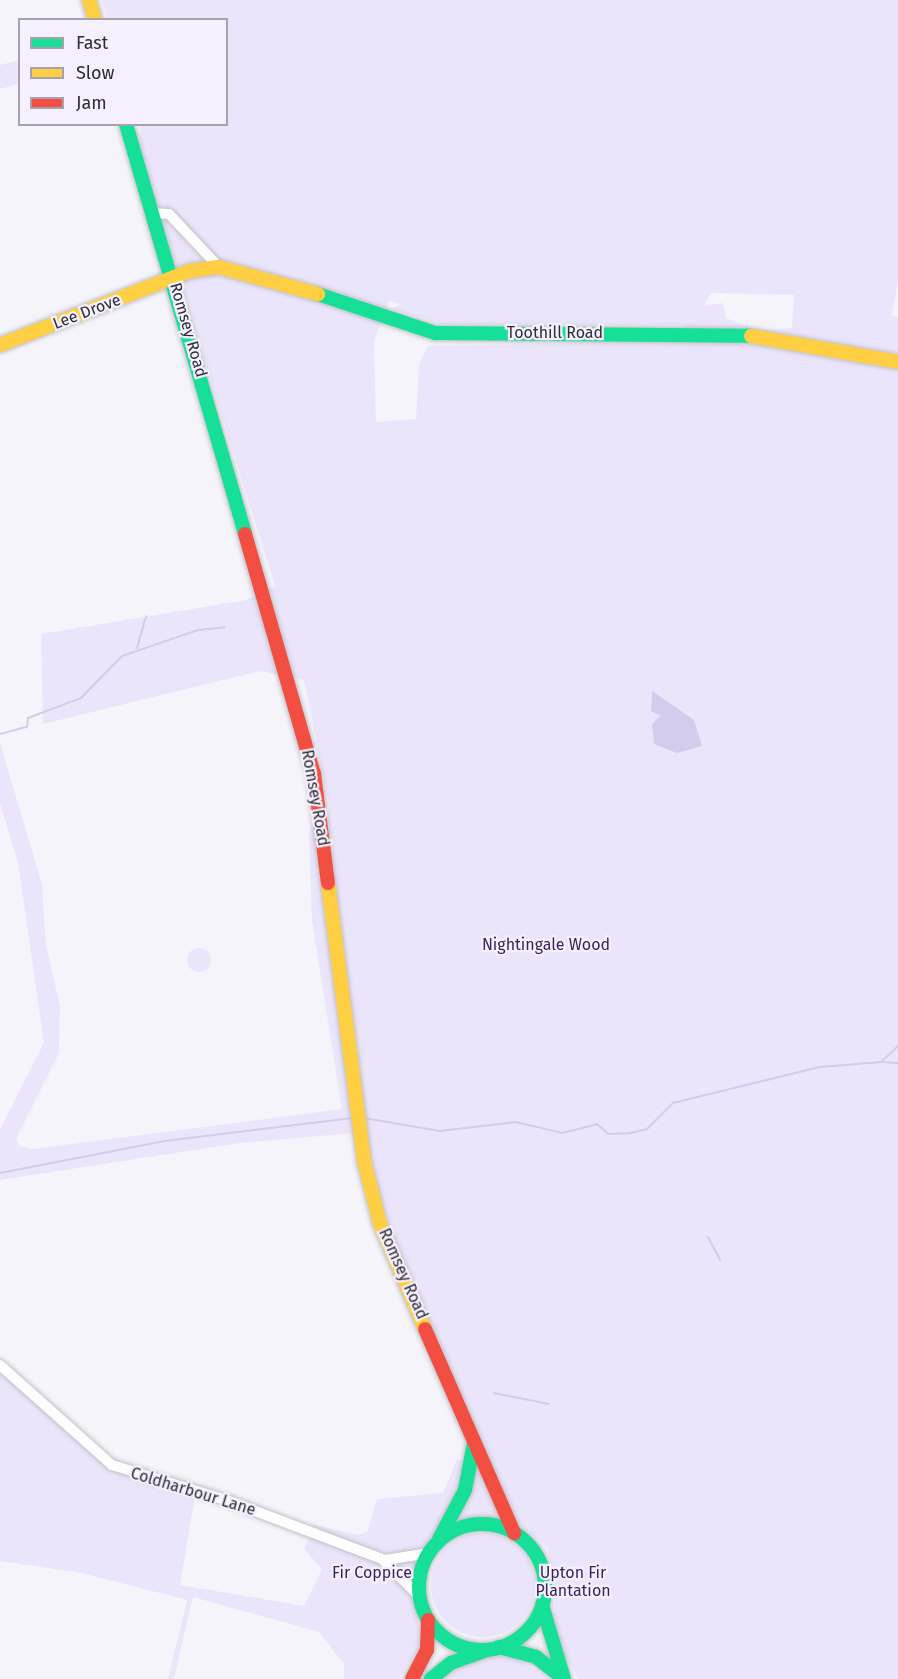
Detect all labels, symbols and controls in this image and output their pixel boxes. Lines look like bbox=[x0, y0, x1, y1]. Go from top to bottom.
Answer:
legend bbox=[18, 18, 228, 126]
text: Fast bbox=[76, 32, 108, 54]
text: Slow bbox=[76, 62, 114, 84]
text: Jam bbox=[76, 92, 107, 114]
street label: Romsey Road bbox=[165, 280, 211, 380]
street label: Lee Drove bbox=[50, 290, 124, 334]
street label: Toothill Road bbox=[507, 323, 603, 343]
street label: Romsey Road bbox=[297, 748, 333, 848]
park label: Nightingale Wood bbox=[482, 935, 610, 955]
street label: Romsey Road bbox=[374, 1225, 432, 1323]
street label: Coldharbour Lane bbox=[128, 1464, 258, 1520]
park label: Fir Coppice bbox=[332, 1563, 412, 1583]
park label: Upton Fir Plantation bbox=[535, 1563, 611, 1601]

